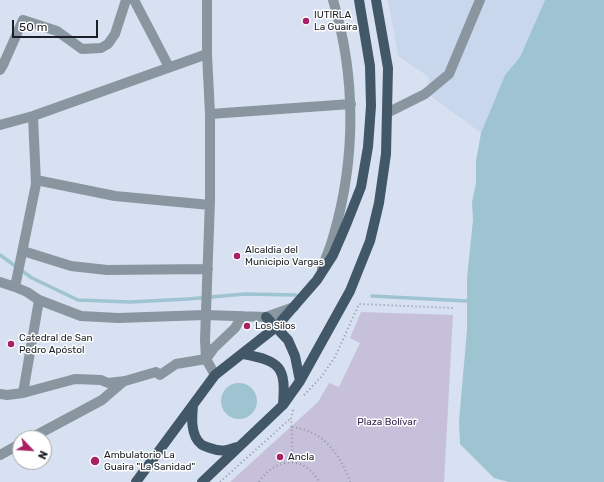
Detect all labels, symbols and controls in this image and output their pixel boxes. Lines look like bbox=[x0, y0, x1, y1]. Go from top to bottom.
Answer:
place label: IUTIRLA La Guaira bbox=[314, 9, 358, 32]
scale bar bbox=[14, 12, 100, 38]
marker: IUTIRLA La Guaira bbox=[301, 16, 311, 26]
text: 50 m bbox=[19, 20, 47, 34]
place label: Alcaldia del Municipio Vargas bbox=[245, 244, 324, 268]
marker: Alcaldia del Municipio Vargas bbox=[232, 251, 242, 261]
place label: Los Silos bbox=[255, 320, 296, 332]
marker: Los Silos bbox=[242, 321, 252, 331]
place label: Catedral de San Pedro Apóstol bbox=[19, 332, 93, 356]
marker: Catedral de San Pedro Apóstol bbox=[6, 339, 16, 349]
park label: Plaza Bolívar bbox=[357, 416, 417, 428]
north arrow bbox=[12, 430, 52, 470]
text: N bbox=[35, 449, 50, 461]
place label: Ambulatorio La Guaira "La Sanidad" bbox=[104, 449, 195, 472]
place label: Ancla bbox=[288, 451, 314, 463]
marker: Ancla bbox=[275, 452, 285, 462]
marker: Ambulatorio La Guaira "La Sanidad" bbox=[89, 455, 101, 467]

